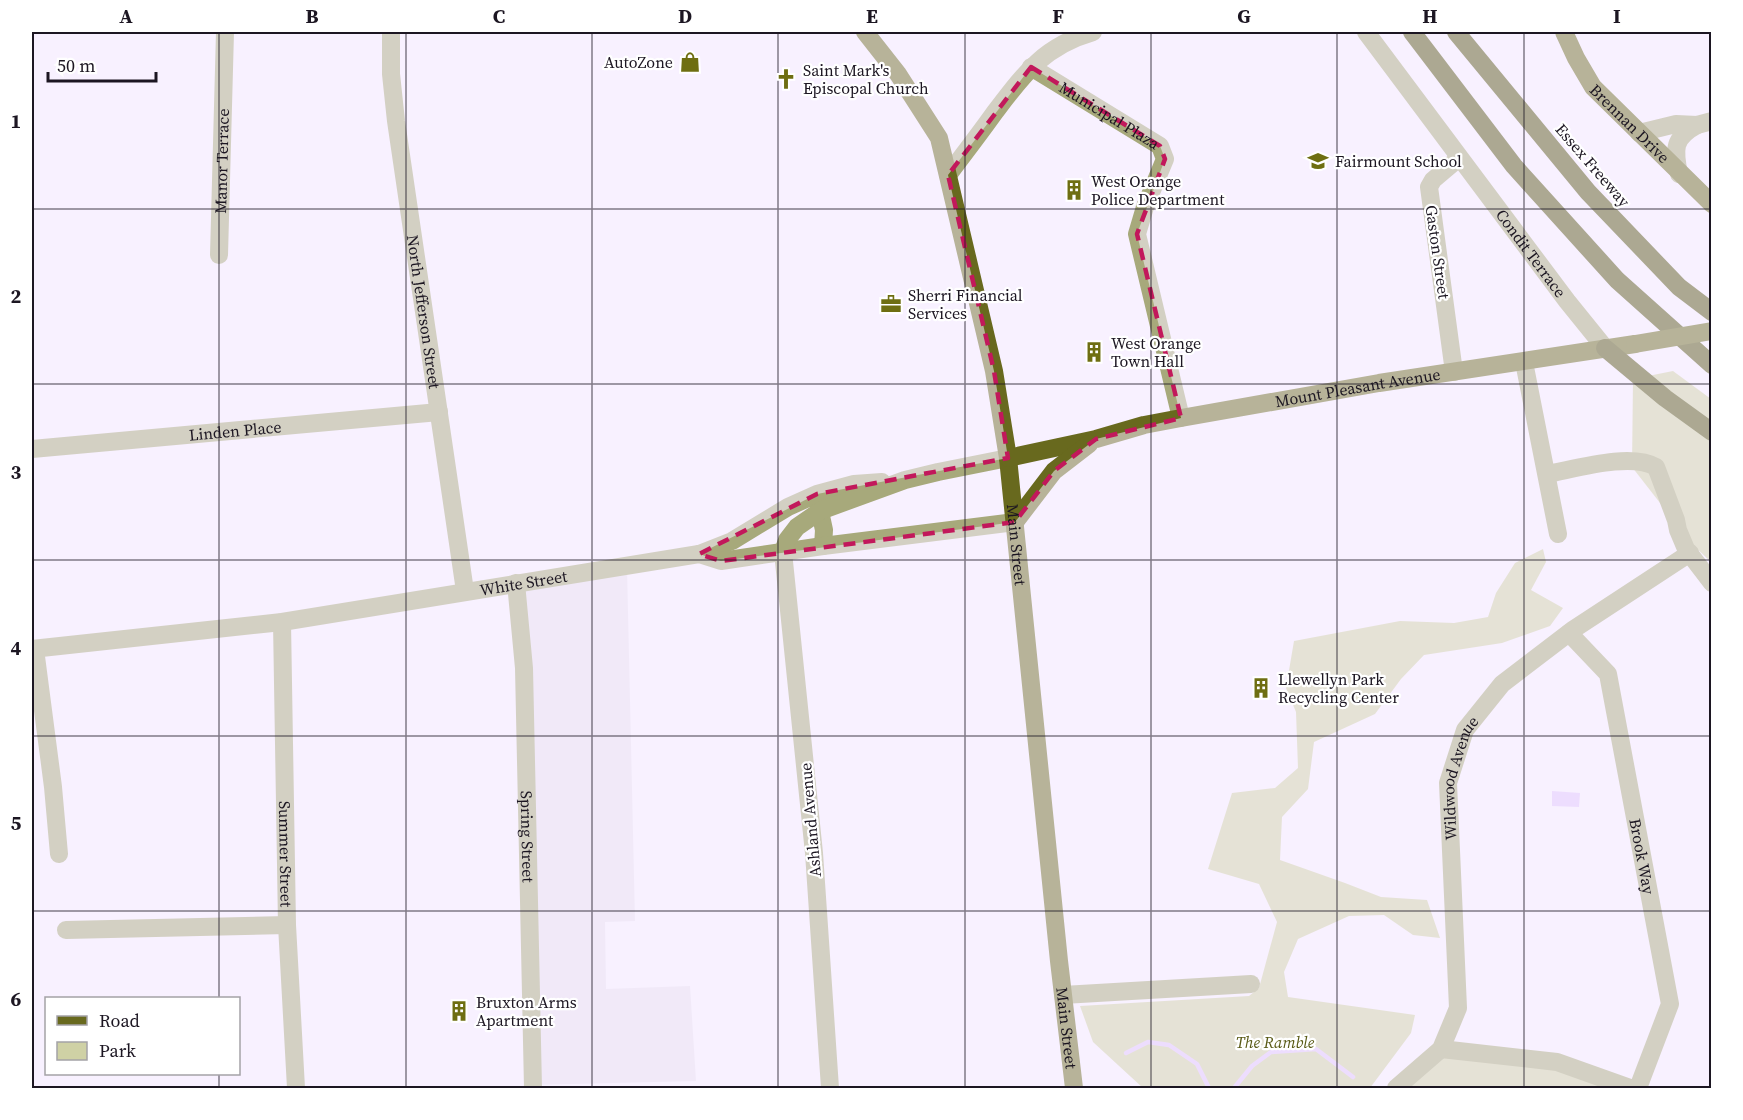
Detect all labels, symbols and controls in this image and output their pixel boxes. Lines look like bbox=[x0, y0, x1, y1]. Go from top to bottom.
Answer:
text: A bbox=[119, 2, 133, 30]
text: B bbox=[305, 2, 319, 30]
text: C bbox=[493, 2, 505, 30]
text: D bbox=[678, 2, 692, 30]
text: E bbox=[866, 2, 878, 30]
text: F bbox=[1052, 2, 1064, 30]
text: G bbox=[1237, 2, 1251, 30]
text: H bbox=[1422, 2, 1438, 30]
text: I bbox=[1613, 2, 1621, 30]
scale bar bbox=[48, 45, 156, 83]
shop icon: AutoZone bbox=[678, 50, 702, 74]
place label: AutoZone bbox=[604, 51, 673, 73]
text: 50 m bbox=[57, 53, 95, 78]
place label: Saint Mark's Episcopal Church bbox=[803, 59, 929, 99]
church icon: Saint Mark's Episcopal Church bbox=[774, 67, 798, 91]
street label: Municipal Plaza bbox=[1055, 76, 1165, 155]
street label: Brennan Drive bbox=[1585, 79, 1675, 168]
text: 1 bbox=[11, 107, 21, 135]
street label: Manor Terrace bbox=[209, 108, 234, 214]
street label: Essex Freeway bbox=[1551, 119, 1636, 212]
school or university icon: Fairmount School bbox=[1306, 149, 1330, 173]
place label: Fairmount School bbox=[1335, 150, 1462, 172]
place label: West Orange Police Department bbox=[1091, 170, 1225, 210]
building icon: West Orange Police Department bbox=[1062, 178, 1086, 202]
street label: Gaston Street bbox=[1421, 204, 1456, 301]
street label: Condit Terrace bbox=[1491, 204, 1572, 302]
street label: North Jefferson Street bbox=[402, 233, 446, 391]
text: 2 bbox=[11, 282, 22, 310]
place label: Sherri Financial Services bbox=[908, 284, 1023, 324]
office icon: Sherri Financial Services bbox=[879, 292, 903, 316]
place label: West Orange Town Hall bbox=[1111, 332, 1201, 372]
building icon: West Orange Town Hall bbox=[1082, 340, 1106, 364]
street label: Mount Pleasant Avenue bbox=[1273, 363, 1442, 412]
street label: Linden Place bbox=[188, 415, 282, 446]
text: 3 bbox=[11, 458, 22, 486]
street label: Main Street bbox=[1002, 503, 1032, 587]
street label: White Street bbox=[478, 565, 570, 601]
text: 4 bbox=[11, 634, 22, 662]
place label: Llewellyn Park Recycling Center bbox=[1278, 668, 1399, 708]
building icon: Llewellyn Park Recycling Center bbox=[1249, 676, 1273, 700]
street label: Wildwood Avenue bbox=[1437, 711, 1483, 841]
street label: Ashland Avenue bbox=[794, 762, 826, 878]
street label: Spring Street bbox=[516, 790, 540, 884]
street label: Summer Street bbox=[274, 801, 298, 908]
text: 5 bbox=[11, 809, 22, 837]
street label: Brook Way bbox=[1624, 817, 1660, 897]
text: 6 bbox=[11, 985, 22, 1013]
street label: Main Street bbox=[1051, 986, 1083, 1071]
place label: Bruxton Arms Apartment bbox=[476, 991, 577, 1031]
legend bbox=[45, 997, 240, 1075]
building icon: Bruxton Arms Apartment bbox=[447, 999, 471, 1023]
text: Road bbox=[99, 1008, 140, 1033]
park label: The Ramble bbox=[1236, 1031, 1315, 1053]
text: Park bbox=[99, 1038, 136, 1063]

